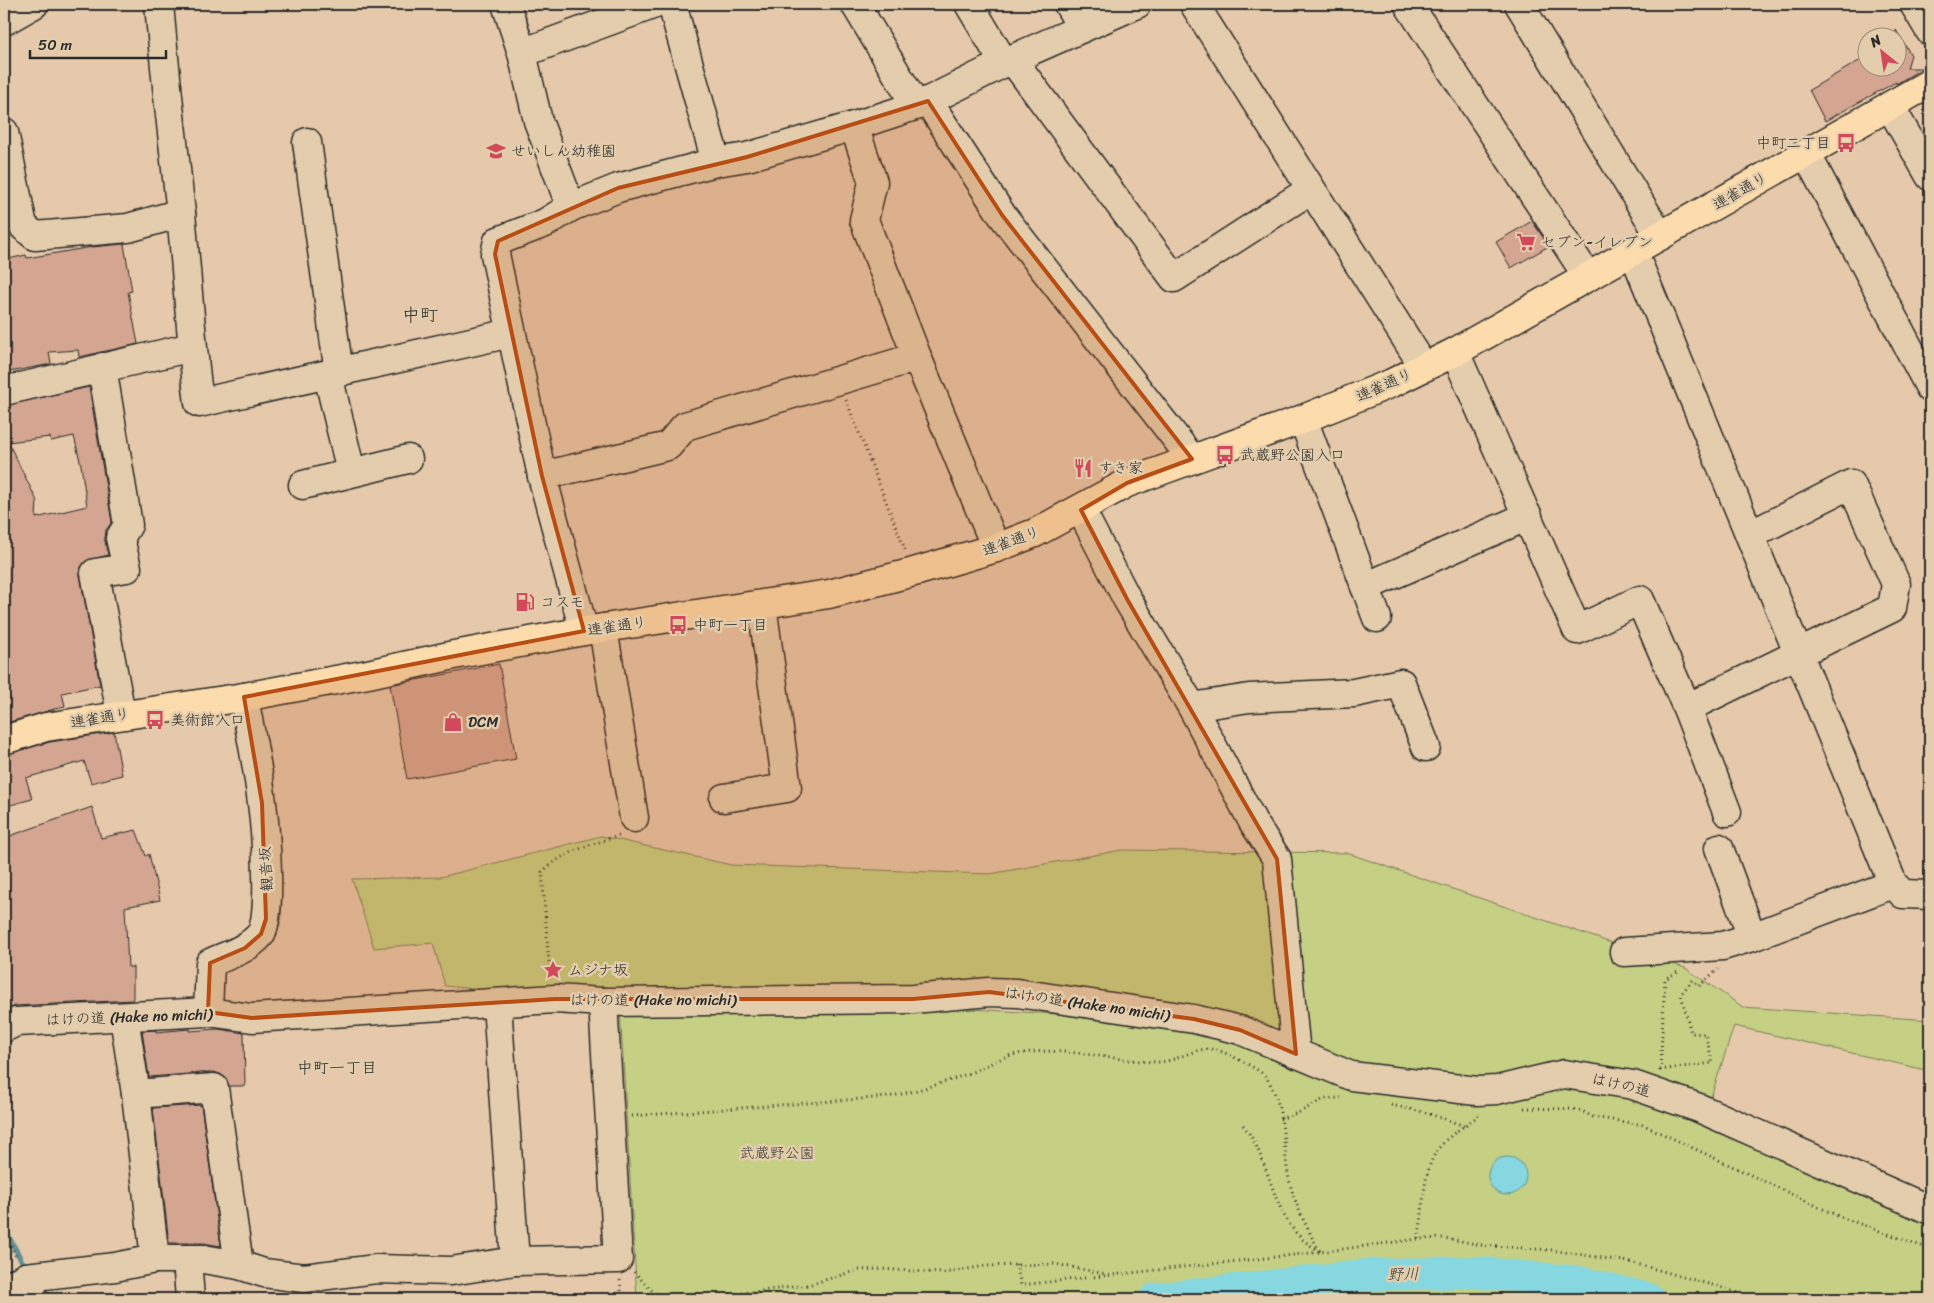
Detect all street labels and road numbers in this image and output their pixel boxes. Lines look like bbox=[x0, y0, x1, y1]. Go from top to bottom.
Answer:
street label: 連雀通り bbox=[1708, 165, 1772, 217]
street label: 連雀通り bbox=[1351, 361, 1417, 409]
street label: 連雀通り bbox=[978, 519, 1044, 563]
street label: 連雀通り bbox=[585, 609, 649, 643]
street label: 連雀通り bbox=[68, 700, 132, 736]
street label: 観音坂 bbox=[252, 846, 280, 892]
street label: はけの道 (Hake no michi) bbox=[1003, 980, 1172, 1029]
street label: はけの道 (Hake no michi) bbox=[570, 987, 737, 1013]
street label: はけの道 (Hake no michi) bbox=[45, 1001, 213, 1033]
street label: はけの道 bbox=[1589, 1066, 1653, 1104]

